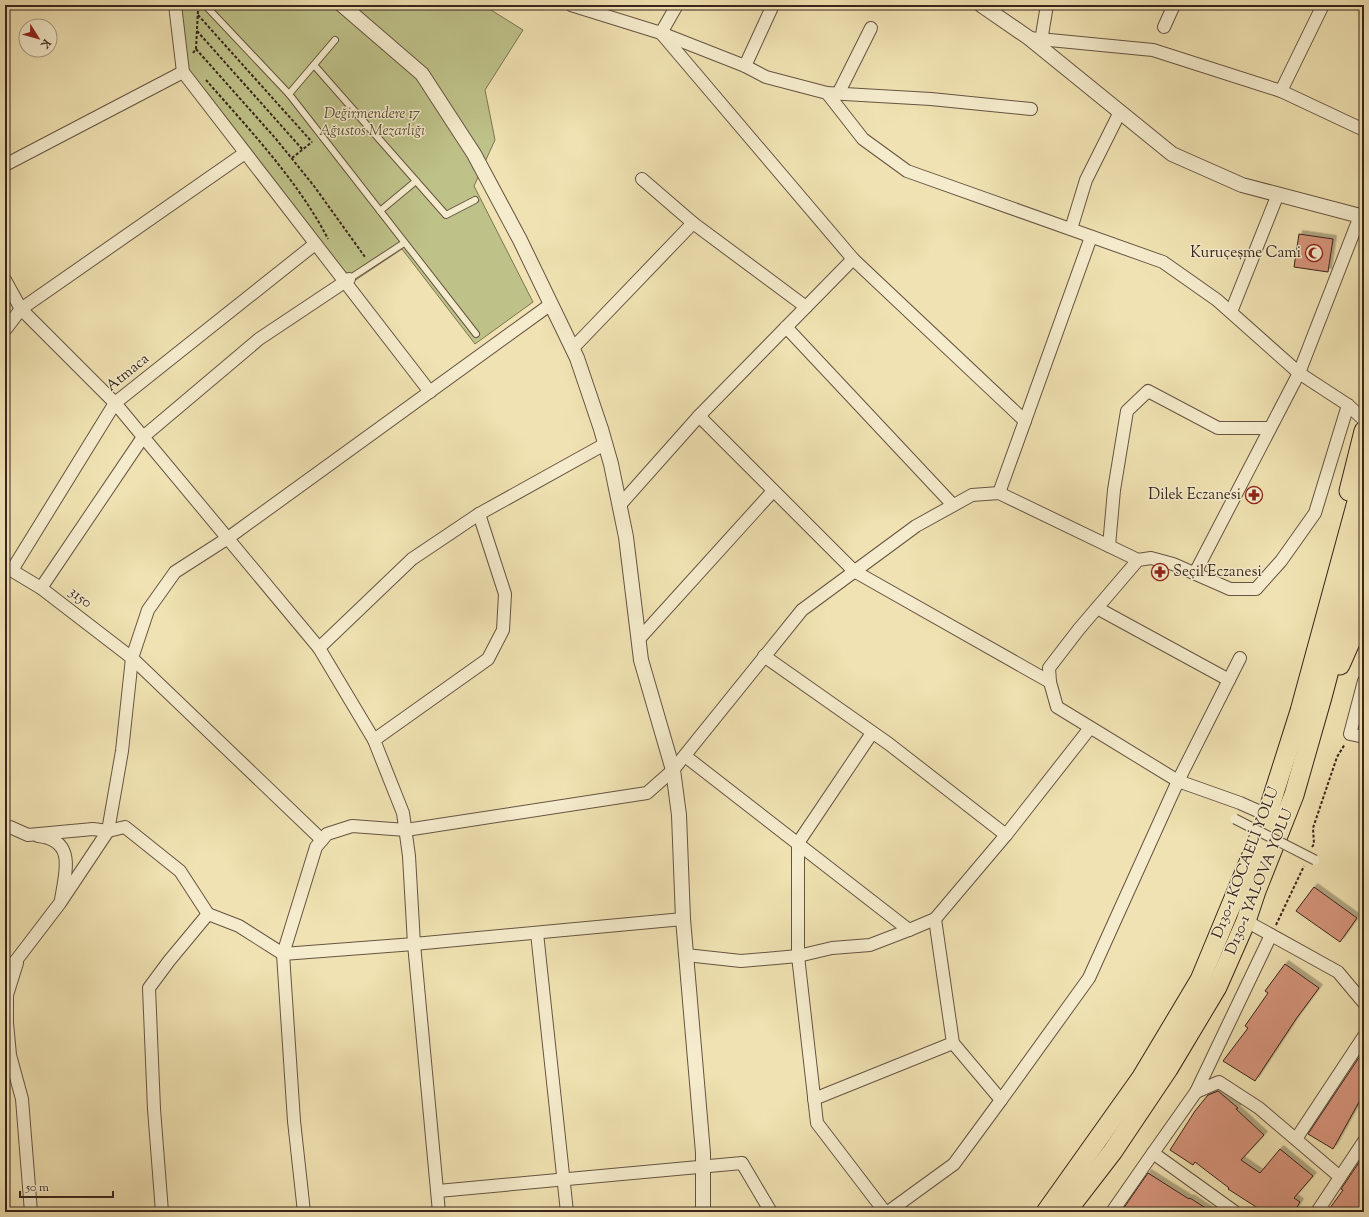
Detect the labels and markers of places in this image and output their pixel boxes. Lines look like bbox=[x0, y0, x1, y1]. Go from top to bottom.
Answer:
place label: Kuruçeşme Cami bbox=[1190, 243, 1301, 264]
mosque icon: Kuruçeşme Cami bbox=[1304, 243, 1324, 263]
place label: Dilek Eczanesi bbox=[1148, 485, 1241, 506]
pharmacy icon: Dilek Eczanesi bbox=[1244, 485, 1264, 505]
pharmacy icon: Seçil Eczanesi bbox=[1150, 562, 1170, 582]
place label: Seçil Eczanesi bbox=[1173, 562, 1262, 583]

